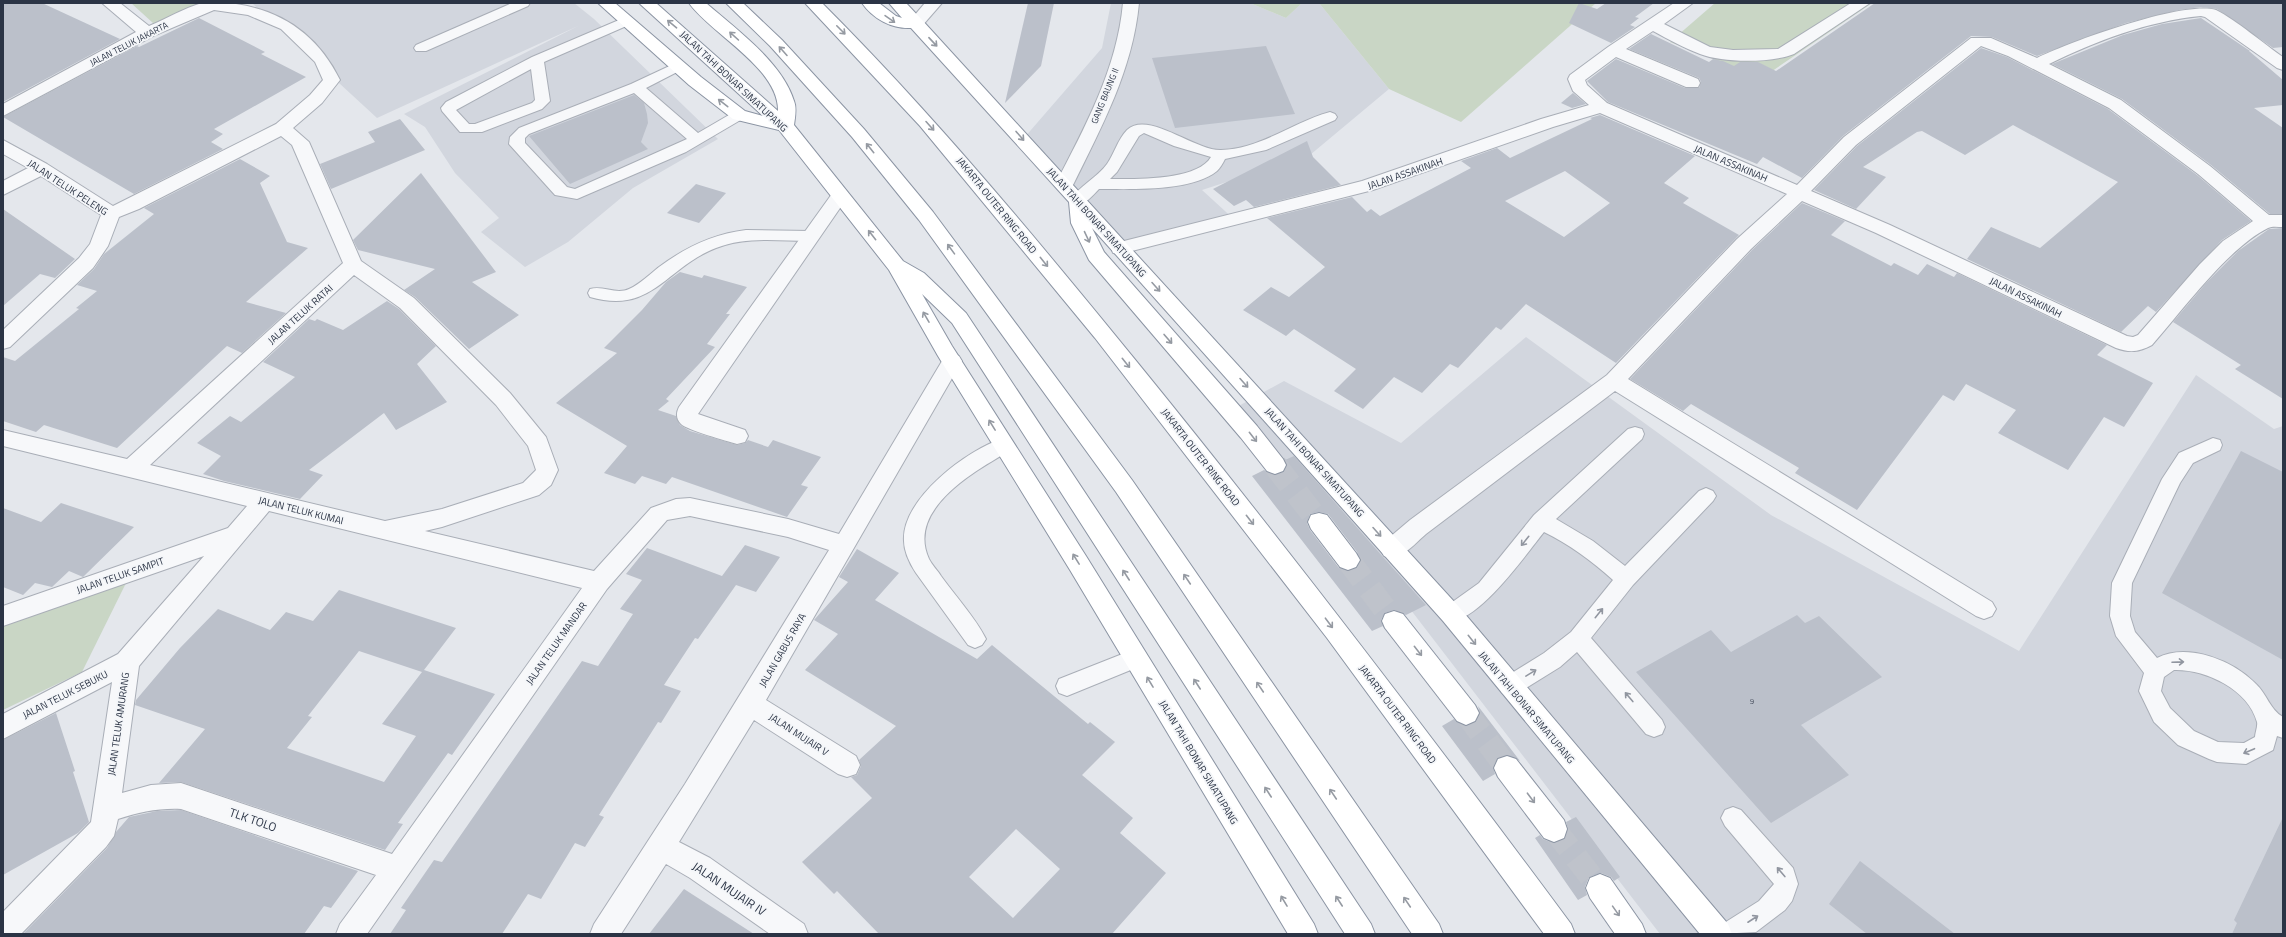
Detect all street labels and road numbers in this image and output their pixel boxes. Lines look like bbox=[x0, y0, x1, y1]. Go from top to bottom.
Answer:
street label: JALAN TELUK JAKARTA bbox=[87, 18, 171, 69]
street label: JALAN TAHI BONAR SIMATUPANG bbox=[676, 27, 791, 135]
street label: GANG BAUNG II bbox=[1087, 66, 1122, 126]
street label: JALAN ASSAKINAH bbox=[1692, 141, 1770, 186]
street label: JAKARTA OUTER RING ROAD bbox=[953, 154, 1040, 257]
street label: JALAN ASSAKINAH bbox=[1365, 154, 1445, 193]
street label: JALAN TELUK PELENG bbox=[25, 156, 111, 219]
street label: JALAN TAHI BONAR SIMATUPANG bbox=[1043, 164, 1150, 280]
street label: JALAN ASSAKINAH bbox=[1987, 273, 2064, 321]
street label: JALAN TELUK RATAI bbox=[264, 281, 336, 348]
street label: JALAN TAHI BONAR SIMATUPANG bbox=[1261, 404, 1368, 520]
street label: JAKARTA OUTER RING ROAD bbox=[1158, 405, 1244, 509]
street label: JALAN TELUK KUMAI bbox=[257, 493, 345, 528]
street label: JALAN TELUK SAMPIT bbox=[74, 553, 167, 597]
street label: JALAN TELUK MANDAR bbox=[522, 599, 591, 688]
street label: JALAN GABUS RAYA bbox=[755, 610, 810, 690]
street label: JALAN TAHI BONAR SIMATUPANG bbox=[1475, 648, 1578, 767]
street label: JAKARTA OUTER RING ROAD bbox=[1355, 662, 1440, 767]
street label: JALAN TELUK SEBUKU bbox=[20, 666, 111, 722]
street label: JALAN TELUK AMURANG bbox=[104, 671, 133, 777]
street label: JALAN TAHI BONAR SIMATUPANG bbox=[1155, 697, 1242, 827]
street label: JALAN MUJAIR V bbox=[766, 709, 832, 760]
street label: TLK TOLO bbox=[227, 803, 279, 837]
street label: JALAN MUJAIR IV bbox=[689, 857, 770, 920]

